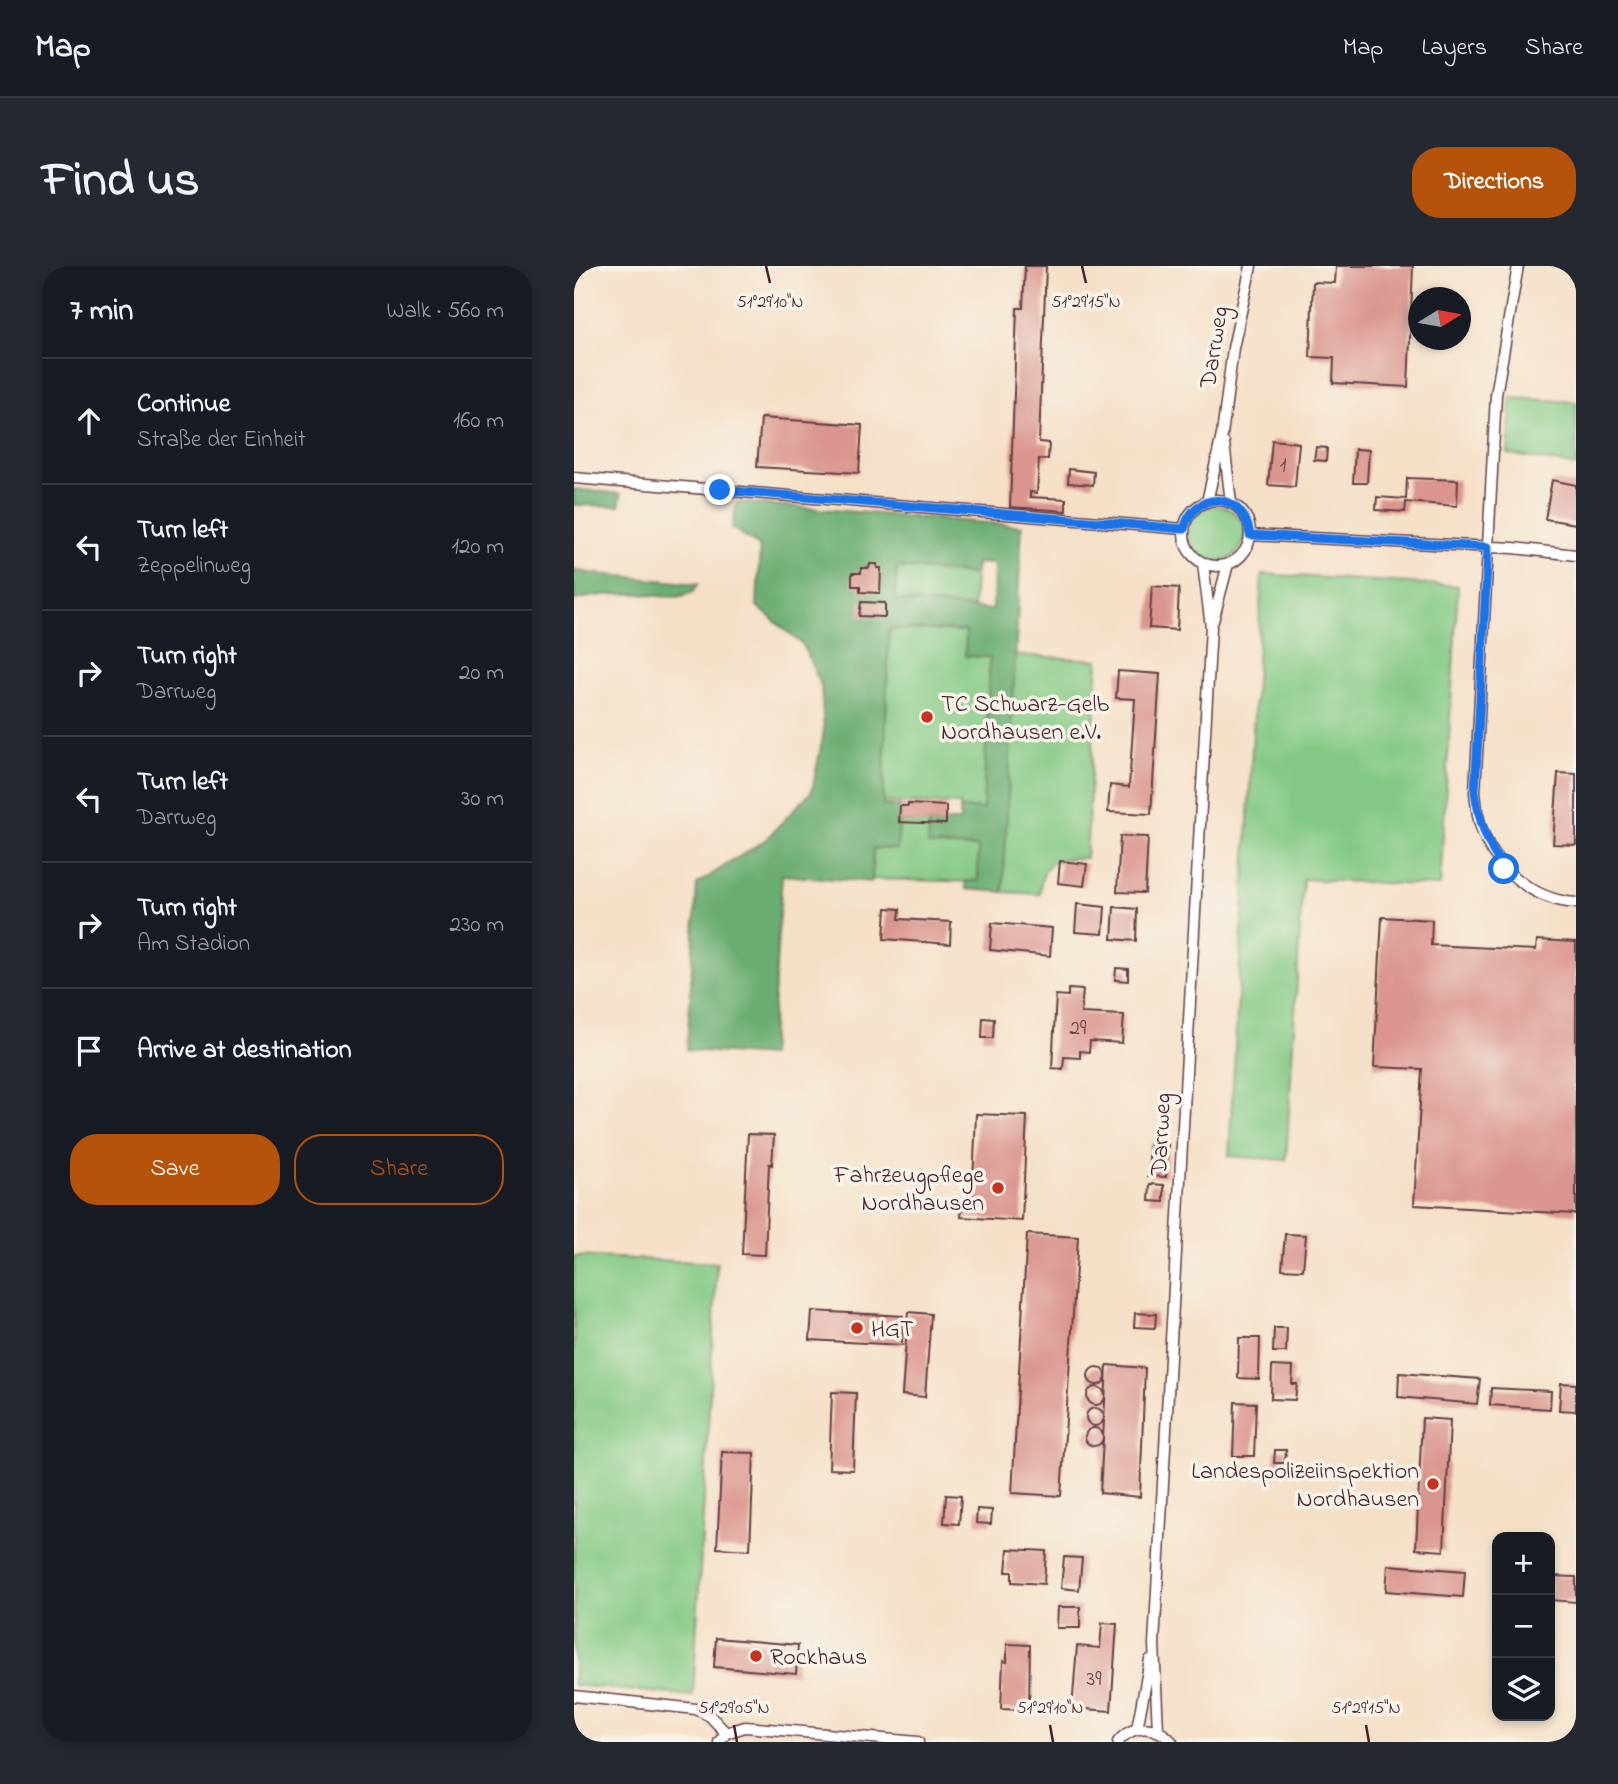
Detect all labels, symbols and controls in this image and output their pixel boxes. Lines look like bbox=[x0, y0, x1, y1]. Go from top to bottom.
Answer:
text: Map bbox=[35, 24, 91, 72]
text: Map bbox=[1343, 31, 1383, 66]
text: Layers bbox=[1421, 31, 1487, 66]
text: Share bbox=[1525, 31, 1583, 66]
text: Find us bbox=[42, 146, 199, 218]
button: Directions bbox=[1412, 147, 1576, 218]
north arrow bbox=[1408, 287, 1471, 350]
text: 7 min bbox=[70, 290, 133, 334]
text: 51°29'10"N bbox=[737, 290, 803, 316]
text: 51°29'15"N bbox=[1051, 290, 1121, 316]
text: Walk · 560 m bbox=[387, 295, 504, 328]
street label: Darrweg bbox=[1192, 304, 1239, 392]
text: Continue bbox=[137, 386, 230, 424]
icon: ahead bbox=[70, 402, 108, 440]
text: 160 m bbox=[453, 405, 504, 438]
text: Straße der Einheit bbox=[137, 424, 306, 457]
house number: 1 bbox=[1280, 451, 1287, 481]
route end bbox=[704, 474, 735, 505]
text: Turn left bbox=[137, 512, 228, 550]
icon: left bbox=[70, 528, 108, 566]
text: 120 m bbox=[452, 531, 504, 564]
text: Zeppelinweg bbox=[137, 550, 251, 583]
text: Turn right bbox=[137, 638, 237, 676]
icon: right bbox=[70, 654, 108, 692]
text: 20 m bbox=[459, 657, 504, 690]
text: Darrweg bbox=[137, 676, 216, 709]
place label: TC Schwarz-Gelb Nordhausen e.V. bbox=[941, 688, 1109, 751]
marker: TC Schwarz-Gelb Nordhausen e.V. bbox=[919, 709, 935, 725]
text: Turn left bbox=[137, 764, 228, 802]
icon: left bbox=[70, 780, 108, 818]
text: 30 m bbox=[461, 783, 504, 816]
text: Darrweg bbox=[137, 802, 216, 835]
route start bbox=[1488, 853, 1519, 884]
text: Turn right bbox=[137, 890, 237, 928]
icon: right bbox=[70, 906, 108, 944]
text: 230 m bbox=[450, 909, 504, 942]
text: Am Stadion bbox=[137, 928, 250, 961]
house number: 29 bbox=[1070, 1014, 1087, 1044]
icon: arrive bbox=[70, 1032, 108, 1070]
text: Arrive at destination bbox=[137, 1032, 352, 1070]
street label: Darrweg bbox=[1143, 1092, 1182, 1177]
button: Save bbox=[70, 1134, 280, 1205]
button: Share bbox=[294, 1134, 504, 1205]
place label: Fahrzeugpflege Nordhausen bbox=[833, 1159, 984, 1222]
marker: Fahrzeugpflege Nordhausen bbox=[990, 1180, 1006, 1196]
place label: HGT bbox=[871, 1313, 914, 1348]
marker: HGT bbox=[849, 1320, 865, 1336]
place label: Landespolizeiinspektion Nordhausen bbox=[1191, 1455, 1419, 1518]
marker: Landespolizeiinspektion Nordhausen bbox=[1425, 1476, 1441, 1492]
map controls bbox=[1492, 1532, 1555, 1721]
button: + bbox=[1492, 1532, 1555, 1595]
button: − bbox=[1492, 1595, 1555, 1658]
place label: Rockhaus bbox=[770, 1641, 867, 1676]
marker: Rockhaus bbox=[748, 1648, 764, 1664]
button: layers bbox=[1492, 1658, 1555, 1721]
house number: 39 bbox=[1087, 1665, 1102, 1695]
text: 51°29'05"N bbox=[698, 1696, 770, 1722]
text: 51°29'10"N bbox=[1017, 1696, 1083, 1722]
text: 51°29'15"N bbox=[1331, 1696, 1401, 1722]

